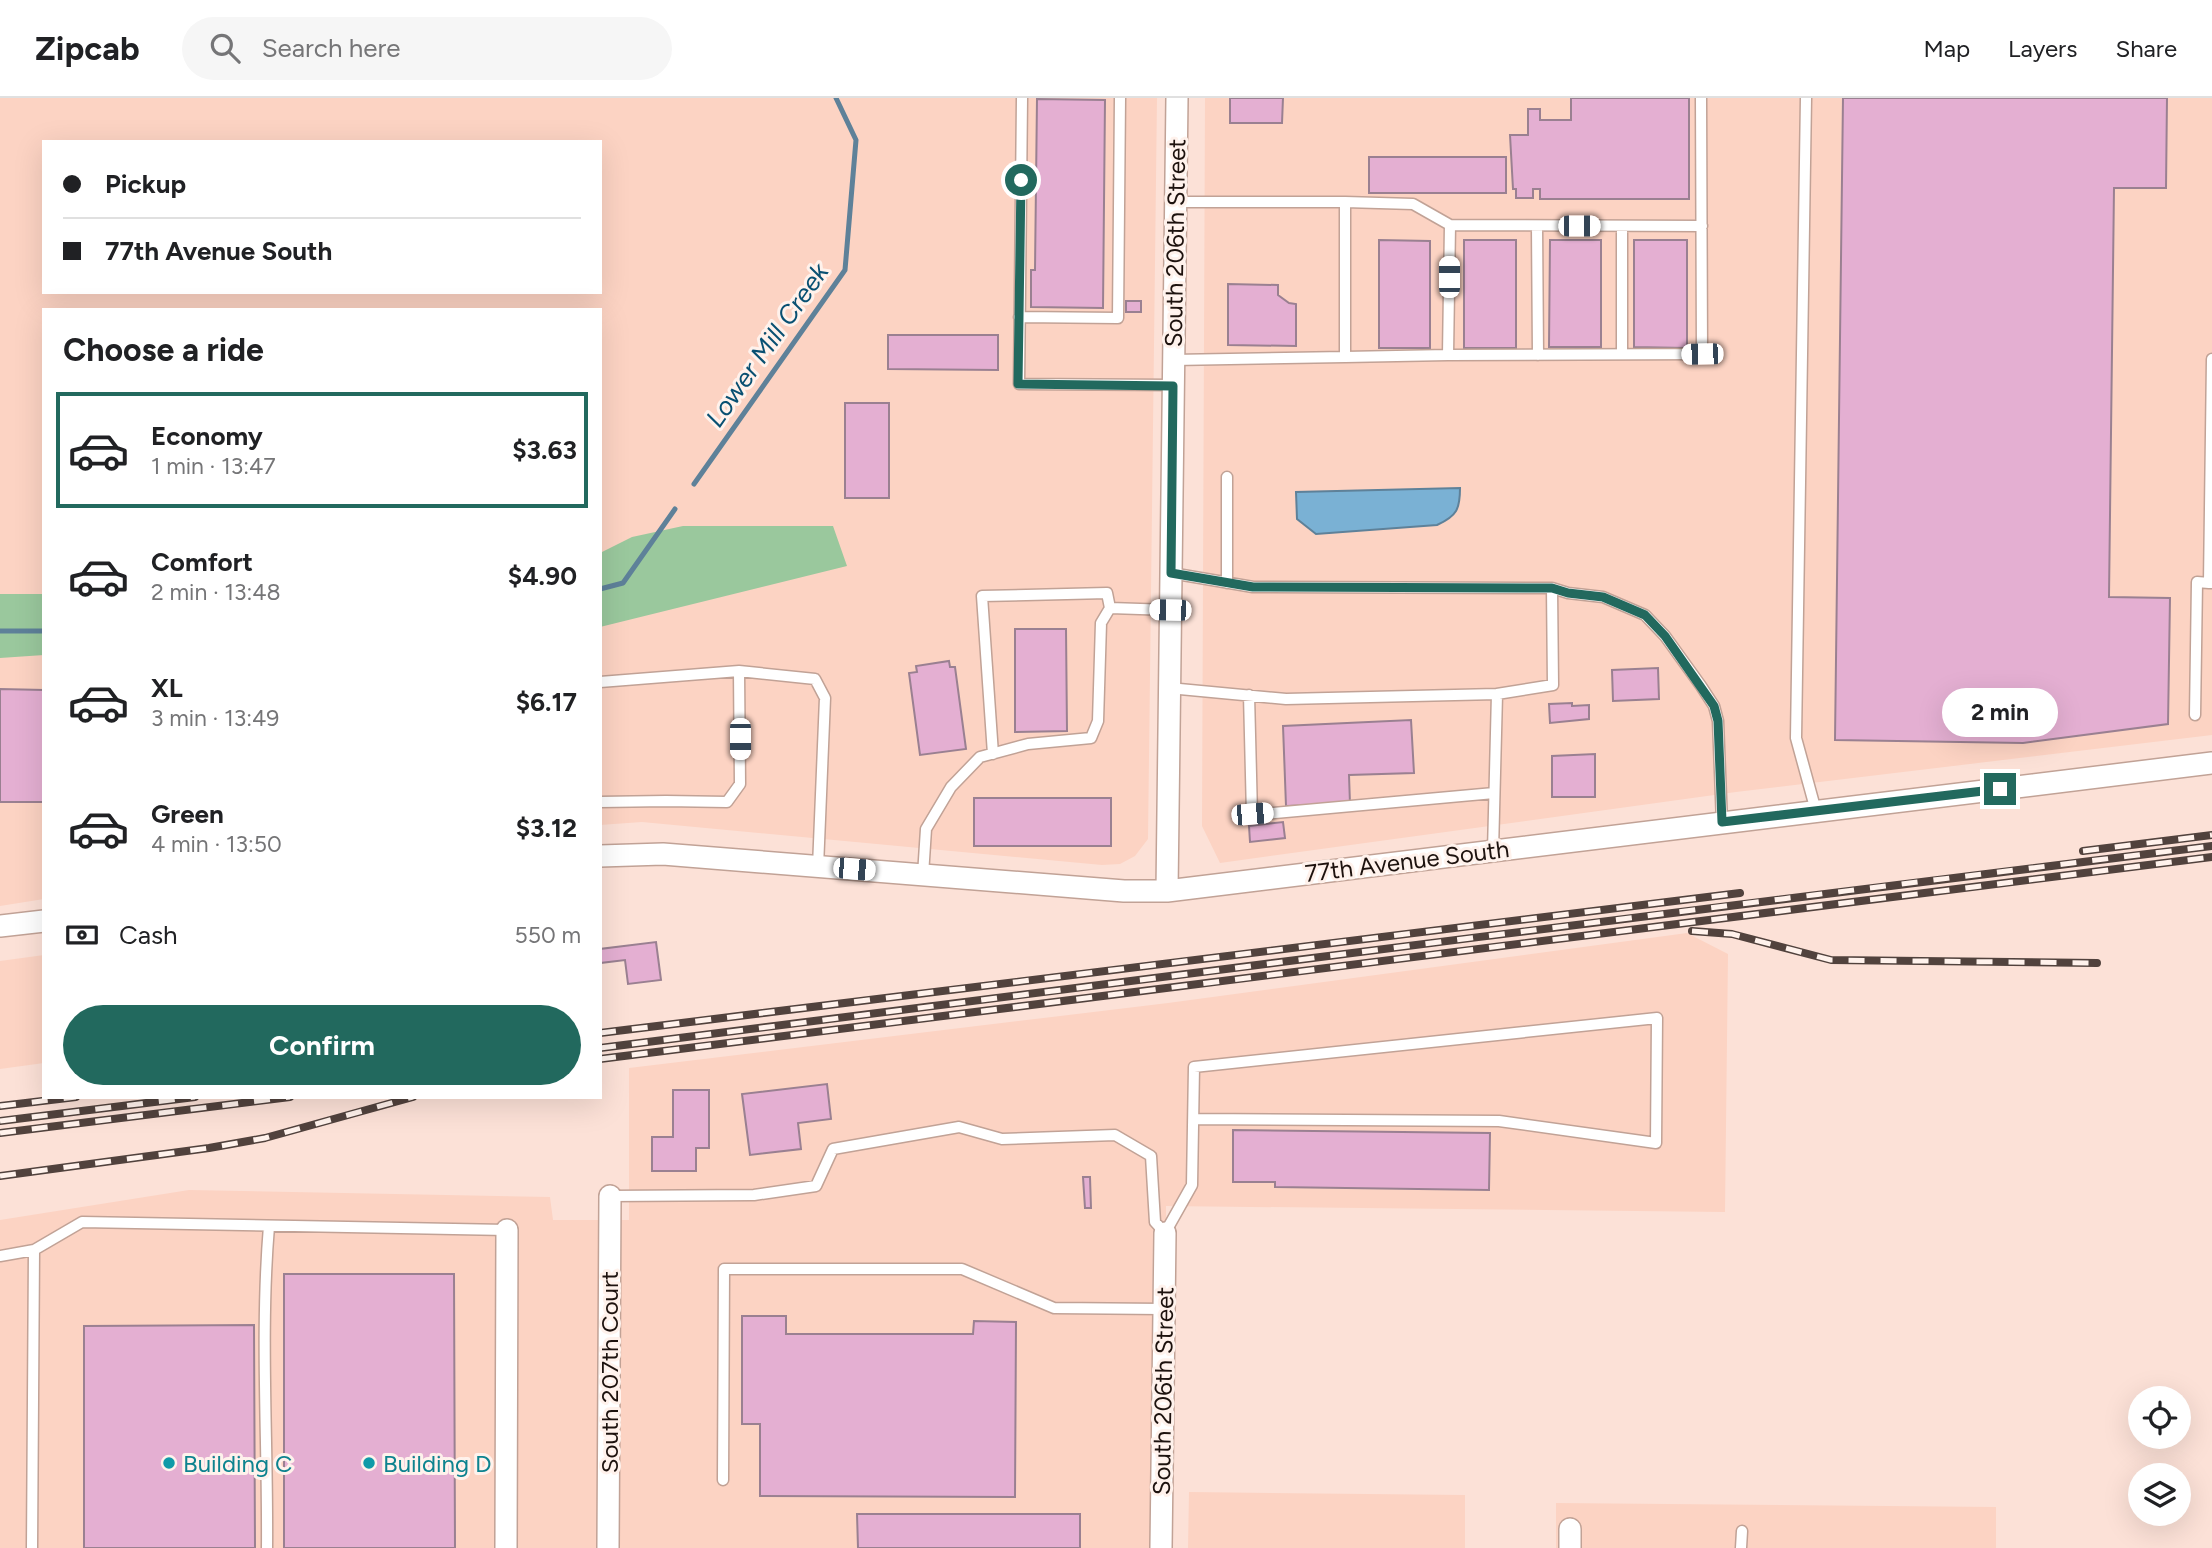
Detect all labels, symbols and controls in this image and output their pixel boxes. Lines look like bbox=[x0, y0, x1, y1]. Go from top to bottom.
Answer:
search box bbox=[182, 17, 672, 80]
text: Zipcab bbox=[35, 29, 140, 68]
icon: search bbox=[206, 29, 244, 67]
text: Search here bbox=[262, 32, 401, 64]
text: Map bbox=[1923, 34, 1970, 63]
text: Layers bbox=[2008, 34, 2077, 63]
text: Share bbox=[2115, 34, 2177, 63]
street label: South 206th Street bbox=[1159, 139, 1191, 347]
route start bbox=[1005, 164, 1037, 196]
text: Pickup bbox=[105, 168, 186, 200]
car bbox=[1559, 216, 1601, 237]
text: 77th Avenue South bbox=[105, 235, 332, 267]
water label: Lower Mill Creek bbox=[699, 256, 836, 433]
car bbox=[1439, 256, 1460, 298]
text: Choose a ride bbox=[63, 331, 264, 369]
car bbox=[1681, 343, 1724, 365]
icon: car bbox=[67, 419, 130, 482]
text: Economy bbox=[151, 420, 263, 452]
text: $3.63 bbox=[512, 434, 577, 466]
text: 1 min · 13:47 bbox=[151, 452, 276, 480]
icon: car bbox=[67, 545, 130, 608]
text: Comfort bbox=[151, 546, 253, 578]
text: $4.90 bbox=[508, 560, 577, 592]
text: 2 min · 13:48 bbox=[151, 578, 281, 606]
car bbox=[1149, 599, 1192, 621]
icon: car bbox=[67, 671, 130, 734]
text: XL bbox=[151, 672, 183, 704]
text: $6.17 bbox=[516, 686, 577, 718]
callout: 2 min bbox=[1942, 688, 2058, 736]
text: 2 min bbox=[1971, 698, 2029, 726]
text: 3 min · 13:49 bbox=[151, 704, 279, 732]
car bbox=[730, 718, 751, 760]
route end bbox=[1984, 773, 2016, 805]
icon: car bbox=[67, 797, 130, 860]
text: Green bbox=[151, 798, 224, 830]
car bbox=[1231, 802, 1274, 826]
text: $3.12 bbox=[516, 812, 577, 844]
text: 4 min · 13:50 bbox=[151, 830, 282, 858]
street label: 77th Avenue South bbox=[1303, 834, 1511, 888]
car bbox=[833, 857, 876, 881]
icon: cash bbox=[63, 916, 101, 954]
text: Cash bbox=[119, 919, 178, 951]
text: 550 m bbox=[515, 921, 581, 949]
button: Confirm bbox=[63, 1005, 581, 1085]
street label: South 207th Court bbox=[595, 1271, 624, 1473]
street label: South 206th Street bbox=[1147, 1287, 1179, 1495]
map controls bbox=[2128, 1386, 2191, 1526]
button: locate bbox=[2128, 1386, 2191, 1449]
place label: Building C bbox=[183, 1449, 292, 1478]
place label: Building D bbox=[383, 1449, 491, 1478]
marker: Building C bbox=[161, 1455, 177, 1471]
marker: Building D bbox=[361, 1455, 377, 1471]
button: layers bbox=[2128, 1463, 2191, 1526]

